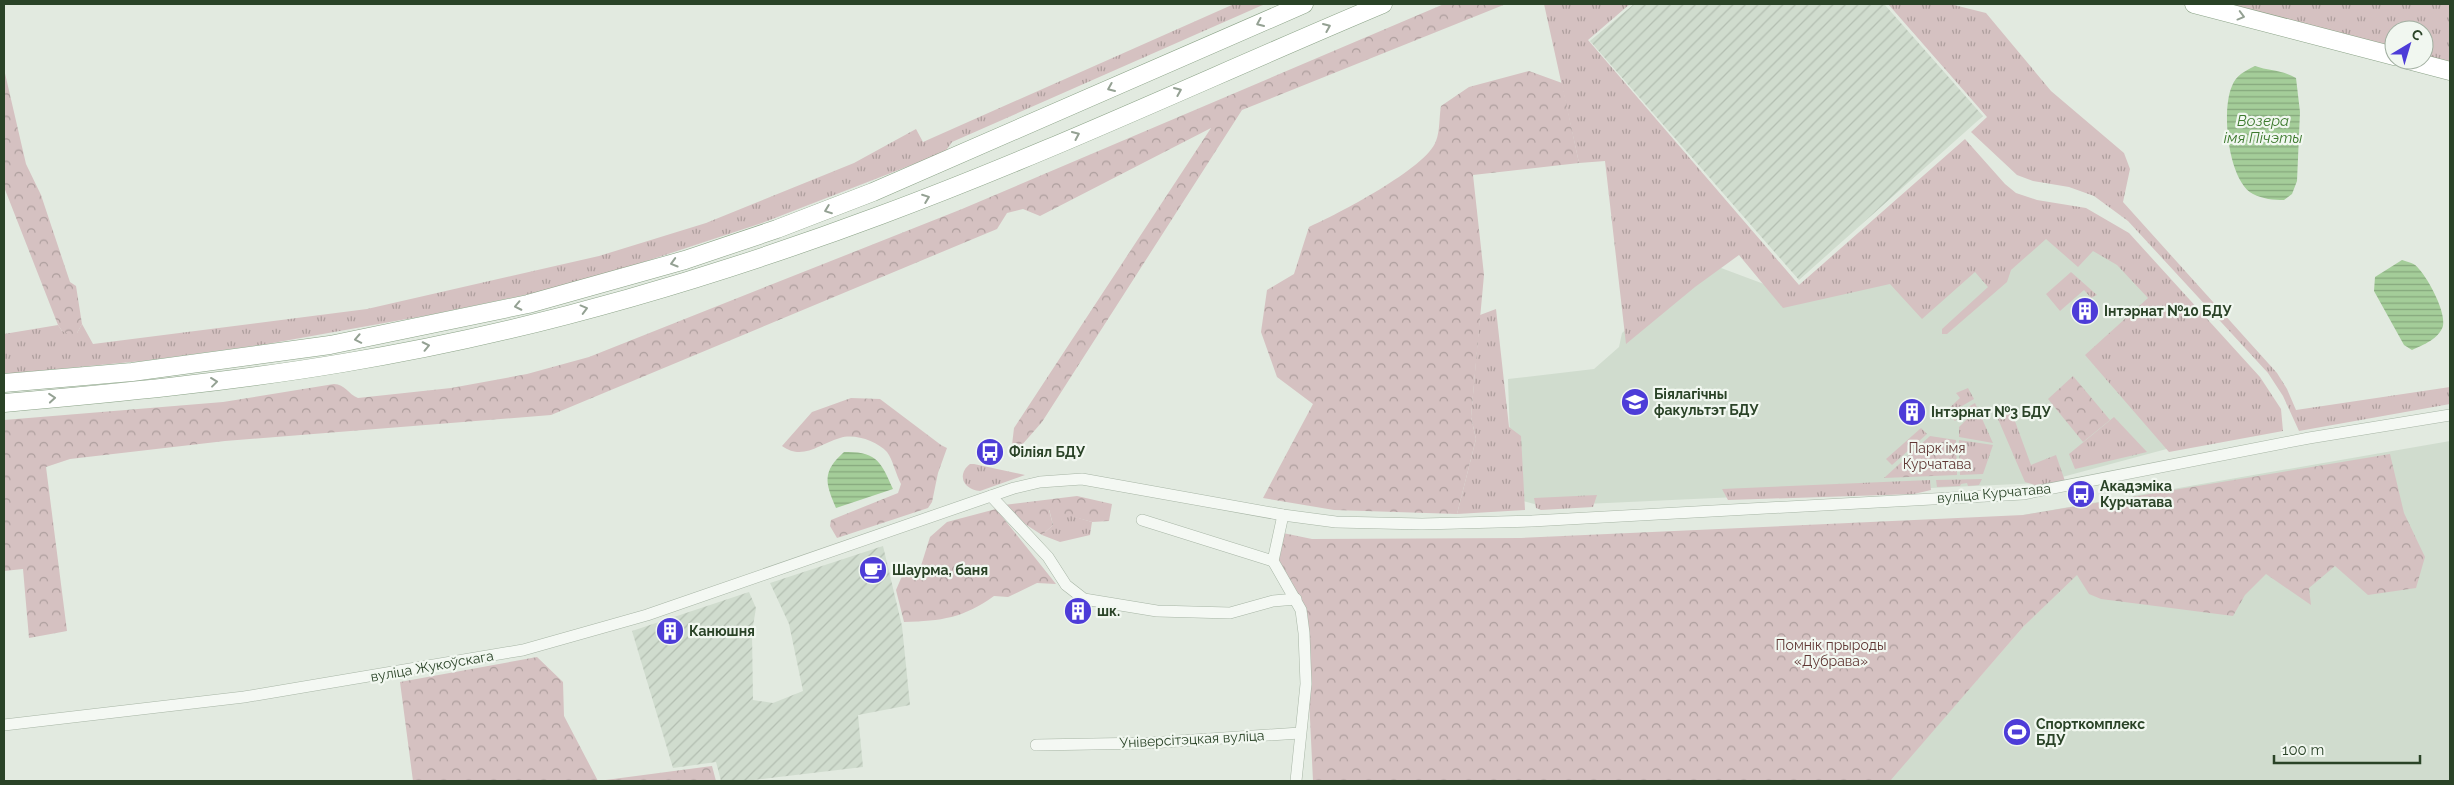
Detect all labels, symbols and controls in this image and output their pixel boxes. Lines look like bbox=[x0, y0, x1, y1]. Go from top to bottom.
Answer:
one-way arrow bbox=[2236, 10, 2245, 21]
one-way arrow bbox=[1256, 17, 1265, 28]
north arrow bbox=[2384, 20, 2434, 70]
one-way arrow bbox=[1322, 23, 1331, 34]
text: С bbox=[2408, 25, 2426, 44]
one-way arrow bbox=[1107, 81, 1116, 92]
one-way arrow bbox=[1173, 87, 1182, 98]
water label: Возера імя Пічэты bbox=[2224, 112, 2302, 147]
one-way arrow bbox=[1071, 131, 1080, 142]
one-way arrow bbox=[921, 194, 930, 204]
one-way arrow bbox=[824, 204, 832, 214]
one-way arrow bbox=[670, 257, 679, 268]
building icon: Інтэрнат №10 БДУ bbox=[2070, 296, 2100, 326]
one-way arrow bbox=[513, 301, 522, 311]
place label: Інтэрнат №10 БДУ bbox=[2104, 303, 2232, 319]
one-way arrow bbox=[580, 305, 588, 315]
one-way arrow bbox=[354, 333, 363, 344]
one-way arrow bbox=[421, 342, 430, 352]
one-way arrow bbox=[210, 377, 218, 388]
place label: Біялагічны факультэт БДУ bbox=[1654, 386, 1760, 418]
school or university icon: Біялагічны факультэт БДУ bbox=[1620, 387, 1650, 417]
one-way arrow bbox=[49, 393, 57, 404]
building icon: Інтэрнат №3 БДУ bbox=[1897, 397, 1927, 427]
place label: Інтэрнат №3 БДУ bbox=[1931, 404, 2052, 420]
bus stop icon: Філіял БДУ bbox=[975, 437, 1005, 467]
park label: Парк імя Курчатава bbox=[1903, 440, 1971, 472]
place label: Філіял БДУ bbox=[1009, 444, 1086, 460]
place label: Акадэміка Курчатава bbox=[2100, 478, 2172, 510]
bus stop icon: Акадэміка Курчатава bbox=[2066, 479, 2096, 509]
street label: вуліца Курчатава bbox=[1936, 480, 2052, 506]
cafe icon: Шаурма, баня bbox=[858, 555, 888, 585]
place label: Шаурма, баня bbox=[892, 562, 988, 578]
building icon: шк. bbox=[1063, 596, 1093, 626]
place label: шк. bbox=[1097, 603, 1120, 619]
building icon: Канюшня bbox=[655, 616, 685, 646]
place label: Канюшня bbox=[689, 623, 755, 639]
park label: Помнік прыроды «Дубрава» bbox=[1776, 637, 1886, 669]
street label: вуліца Жукоўскага bbox=[369, 647, 495, 685]
place label: Спорткомплекс БДУ bbox=[2036, 716, 2145, 748]
sports icon: Спорткомплекс БДУ bbox=[2002, 717, 2032, 747]
street label: Універсітэцкая вуліца bbox=[1119, 727, 1265, 751]
scale bar bbox=[2274, 732, 2420, 764]
text: 100 m bbox=[2282, 741, 2324, 759]

